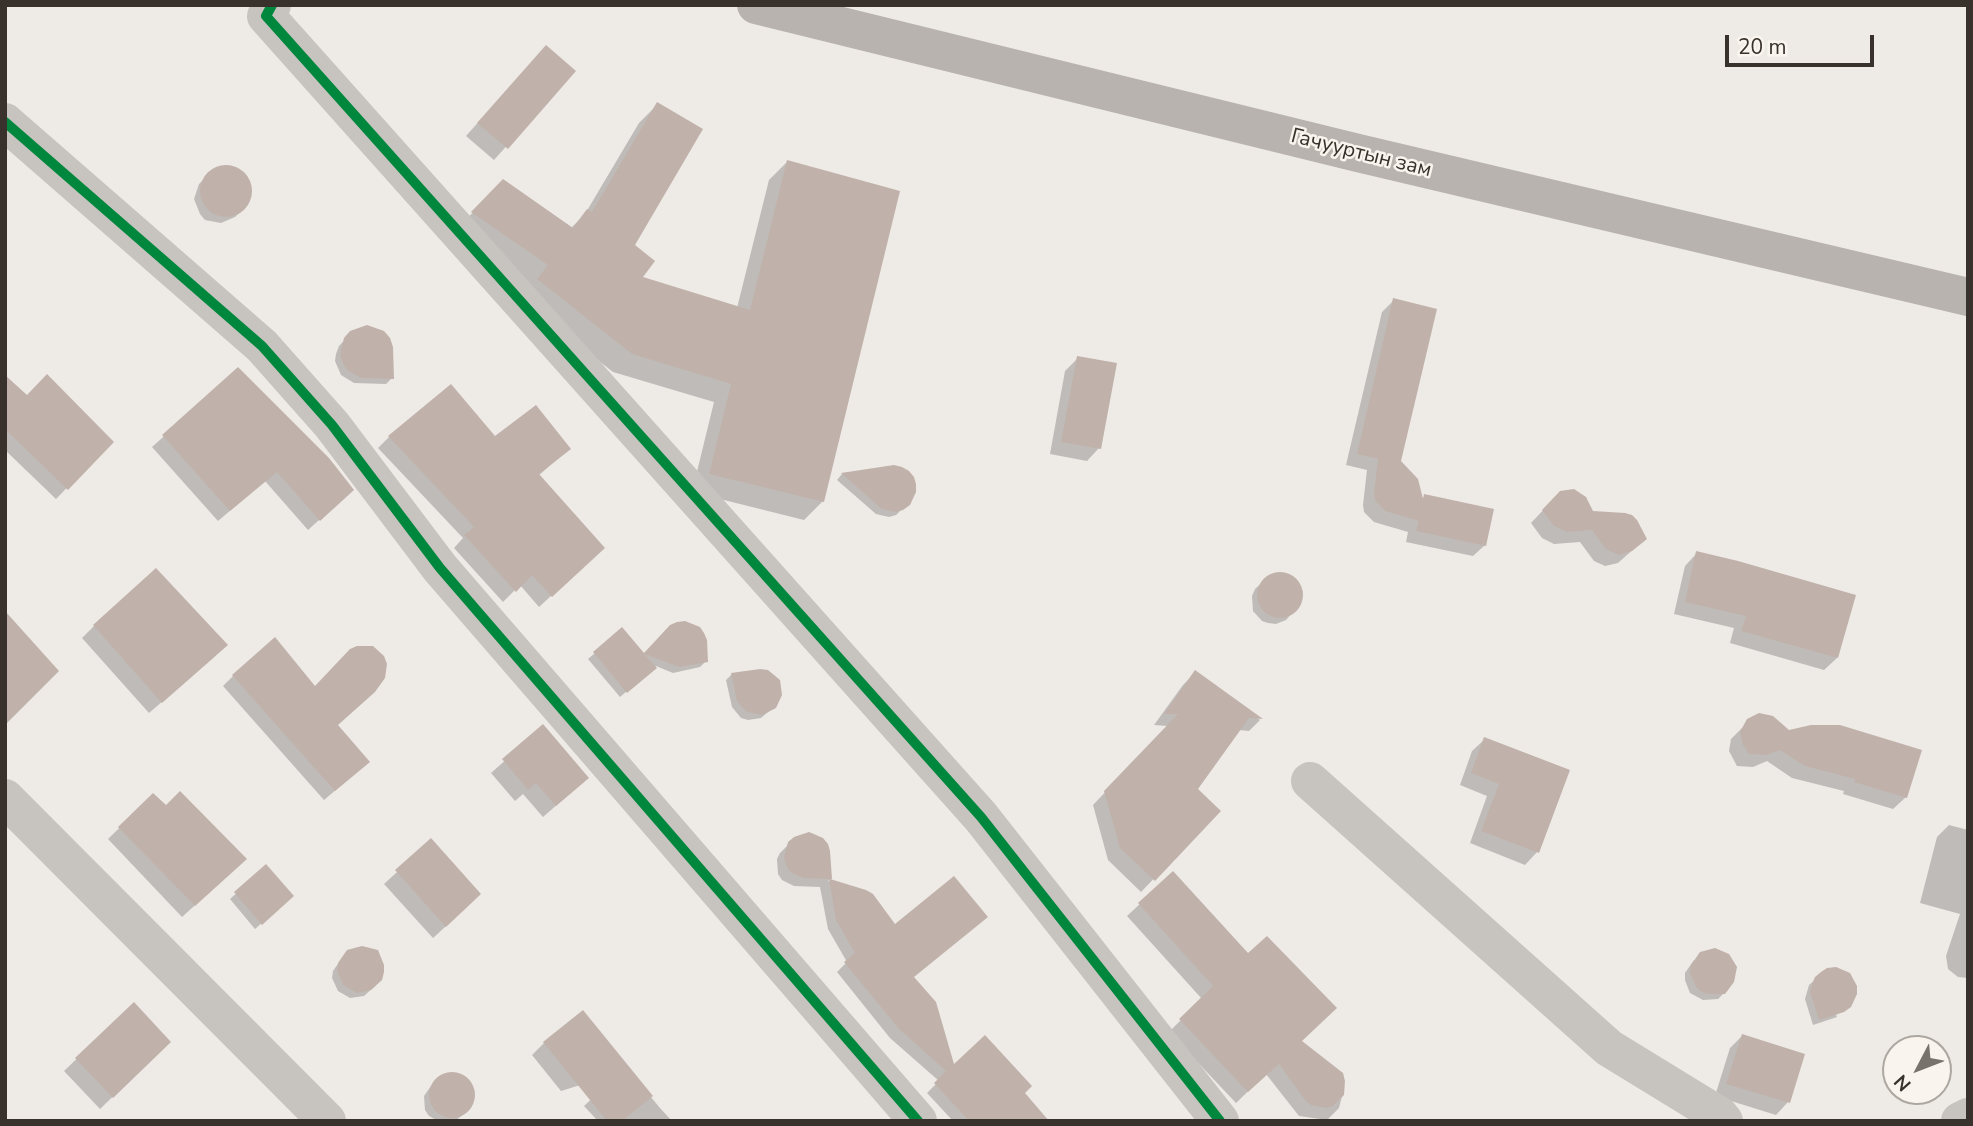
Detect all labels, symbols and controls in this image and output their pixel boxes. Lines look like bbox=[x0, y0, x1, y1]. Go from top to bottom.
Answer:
scale bar bbox=[1728, 21, 1877, 65]
text: 20 m bbox=[1738, 33, 1787, 61]
street label: Гачууртын зам bbox=[1288, 124, 1434, 184]
north arrow bbox=[1882, 1035, 1952, 1105]
text: N bbox=[1888, 1069, 1917, 1097]

